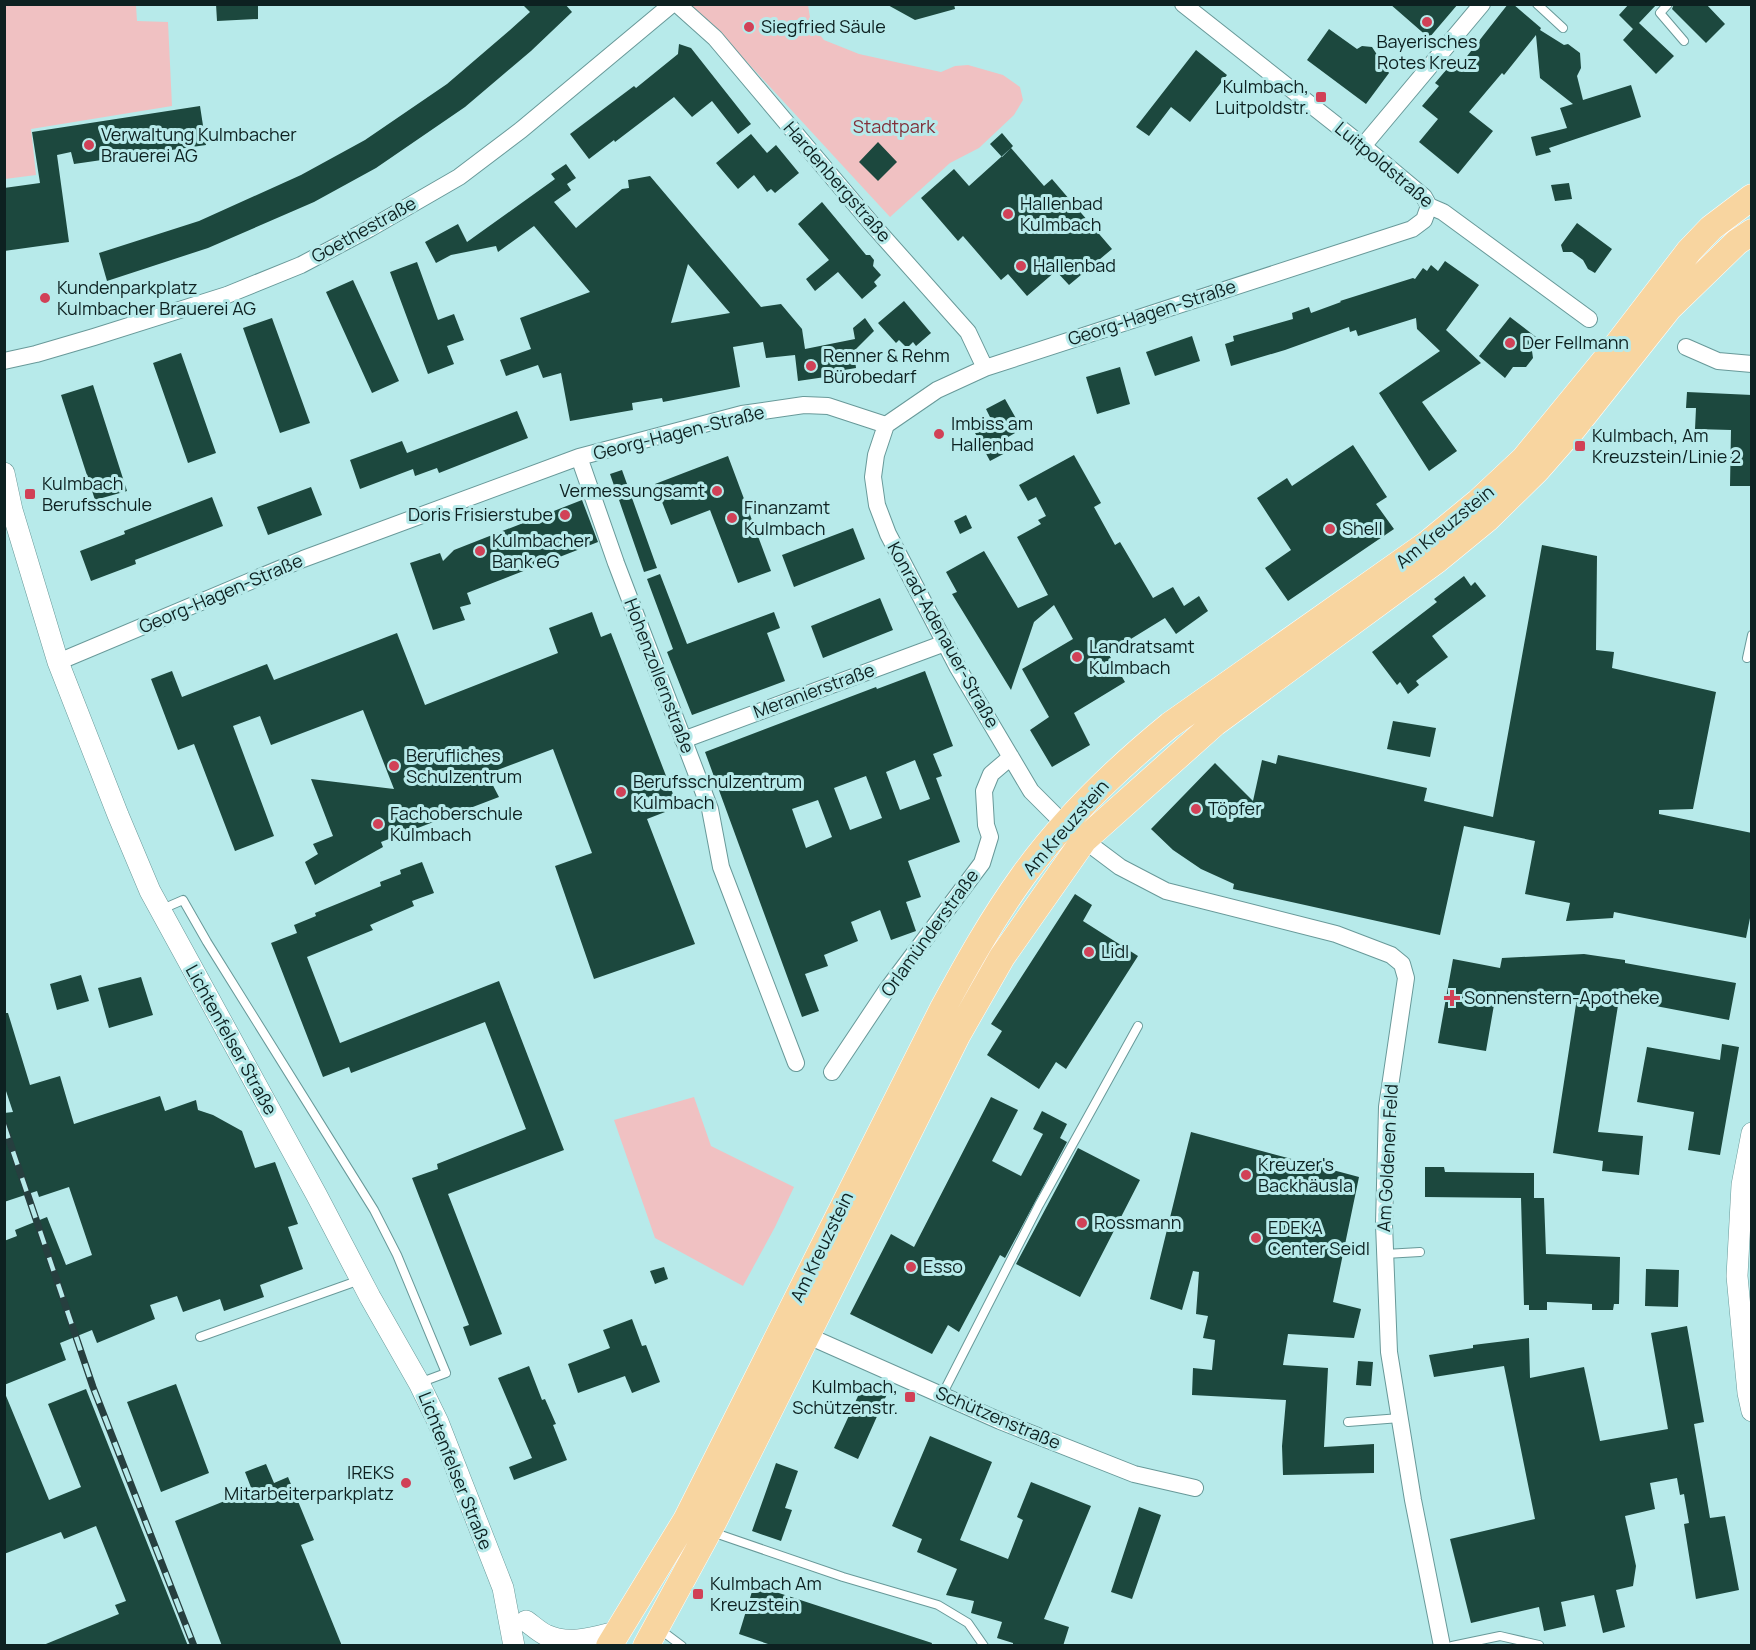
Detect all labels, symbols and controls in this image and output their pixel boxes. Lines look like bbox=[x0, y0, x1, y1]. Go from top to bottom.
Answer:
place label: Siegfried Säule bbox=[761, 14, 886, 38]
marker: Bayerisches Rotes Kreuz bbox=[1420, 15, 1434, 29]
marker: Siegfried Säule bbox=[742, 20, 756, 34]
place label: Bayerisches Rotes Kreuz bbox=[1377, 29, 1477, 74]
place label: Kulmbach, Luitpoldstr. bbox=[1215, 74, 1309, 119]
marker: Kulmbach, Luitpoldstr. bbox=[1314, 90, 1328, 104]
park label: Stadtpark bbox=[853, 114, 936, 138]
street label: Hardenbergstraße bbox=[779, 116, 897, 247]
street label: Luitpoldstraße bbox=[1330, 116, 1439, 212]
place label: Verwaltung Kulmbacher Brauerei AG bbox=[101, 122, 297, 167]
marker: Verwaltung Kulmbacher Brauerei AG bbox=[82, 138, 96, 152]
street label: Goethestraße bbox=[307, 190, 420, 268]
place label: Hallenbad Kulmbach bbox=[1020, 191, 1103, 236]
marker: Hallenbad Kulmbach bbox=[1001, 207, 1015, 221]
place label: Hallenbad bbox=[1033, 253, 1116, 277]
marker: Hallenbad bbox=[1014, 259, 1028, 273]
street label: Georg-Hagen-Straße bbox=[1065, 274, 1239, 351]
place label: Kundenparkplatz Kulmbacher Brauerei AG bbox=[57, 275, 256, 320]
marker: Kundenparkplatz Kulmbacher Brauerei AG bbox=[38, 291, 52, 305]
place label: Der Fellmann bbox=[1522, 330, 1629, 354]
marker: Der Fellmann bbox=[1503, 336, 1517, 350]
place label: Renner & Rehm Bürobedarf bbox=[823, 343, 950, 388]
marker: Renner & Rehm Bürobedarf bbox=[804, 359, 818, 373]
street label: Georg-Hagen-Straße bbox=[591, 399, 767, 465]
place label: Imbiss am Hallenbad bbox=[951, 411, 1034, 456]
place label: Kulmbach, Am Kreuzstein/Linie 2 bbox=[1592, 423, 1741, 468]
marker: Imbiss am Hallenbad bbox=[932, 427, 946, 441]
marker: Kulmbach, Am Kreuzstein/Linie 2 bbox=[1573, 439, 1587, 453]
place label: Kulmbach Berufsschule bbox=[42, 471, 152, 516]
place label: Vermessungsamt bbox=[560, 478, 705, 502]
street label: Am Kreuzstein bbox=[1390, 479, 1498, 573]
marker: Vermessungsamt bbox=[710, 484, 724, 498]
marker: Kulmbach Berufsschule bbox=[23, 487, 37, 501]
place label: Finanzamt Kulmbach bbox=[744, 495, 830, 540]
place label: Doris Frisierstube bbox=[408, 502, 553, 526]
marker: Doris Frisierstube bbox=[558, 508, 572, 522]
marker: Finanzamt Kulmbach bbox=[725, 511, 739, 525]
place label: Shell bbox=[1342, 516, 1383, 540]
marker: Shell bbox=[1323, 522, 1337, 536]
place label: Kulmbacher Bank eG bbox=[492, 528, 591, 573]
street label: Konrad-Adenauer-Straße bbox=[883, 537, 1005, 732]
marker: Kulmbacher Bank eG bbox=[473, 544, 487, 558]
street label: Georg-Hagen-Straße bbox=[135, 548, 306, 638]
street label: Hohenzollernstraße bbox=[619, 595, 701, 757]
place label: Landratsamt Kulmbach bbox=[1089, 634, 1195, 679]
marker: Landratsamt Kulmbach bbox=[1070, 650, 1084, 664]
street label: Meranierstraße bbox=[750, 657, 878, 723]
place label: Berufliches Schulzentrum bbox=[406, 743, 522, 788]
marker: Berufliches Schulzentrum bbox=[387, 759, 401, 773]
place label: Berufsschulzentrum Kulmbach bbox=[633, 769, 802, 814]
street label: Am Kreuzstein bbox=[1017, 774, 1114, 880]
marker: Berufsschulzentrum Kulmbach bbox=[614, 785, 628, 799]
place label: Töpfer bbox=[1208, 796, 1262, 820]
place label: Fachoberschule Kulmbach bbox=[390, 801, 523, 846]
marker: Töpfer bbox=[1189, 802, 1203, 816]
marker: Fachoberschule Kulmbach bbox=[371, 817, 385, 831]
street label: Orlamünderstraße bbox=[875, 864, 983, 1001]
place label: Lidl bbox=[1101, 939, 1129, 963]
marker: Lidl bbox=[1082, 945, 1096, 959]
street label: Lichtenfelser Straße bbox=[181, 960, 283, 1119]
place label: Sonnenstern-Apotheke bbox=[1464, 985, 1660, 1009]
marker: Sonnenstern-Apotheke bbox=[1445, 991, 1459, 1005]
street label: Am Goldenen Feld bbox=[1371, 1083, 1403, 1233]
place label: Kreuzer's Backhäusla bbox=[1258, 1152, 1353, 1197]
marker: Kreuzer's Backhäusla bbox=[1239, 1168, 1253, 1182]
street label: Am Kreuzstein bbox=[784, 1187, 858, 1306]
place label: Rossmann bbox=[1094, 1210, 1181, 1234]
place label: EDEKA Center Seidl bbox=[1268, 1215, 1370, 1260]
marker: Rossmann bbox=[1075, 1216, 1089, 1230]
marker: EDEKA Center Seidl bbox=[1249, 1231, 1263, 1245]
place label: Esso bbox=[923, 1254, 963, 1278]
marker: Esso bbox=[904, 1260, 918, 1274]
place label: Kulmbach, Schützenstr. bbox=[792, 1374, 898, 1419]
street label: Schützenstraße bbox=[932, 1380, 1065, 1454]
street label: Lichtenfelser Straße bbox=[413, 1388, 499, 1553]
marker: Kulmbach, Schützenstr. bbox=[903, 1390, 917, 1404]
place label: IREKS Mitarbeiterparkplatz bbox=[224, 1460, 394, 1505]
marker: IREKS Mitarbeiterparkplatz bbox=[399, 1476, 413, 1490]
place label: Kulmbach Am Kreuzstein bbox=[710, 1571, 822, 1616]
marker: Kulmbach Am Kreuzstein bbox=[691, 1587, 705, 1601]

